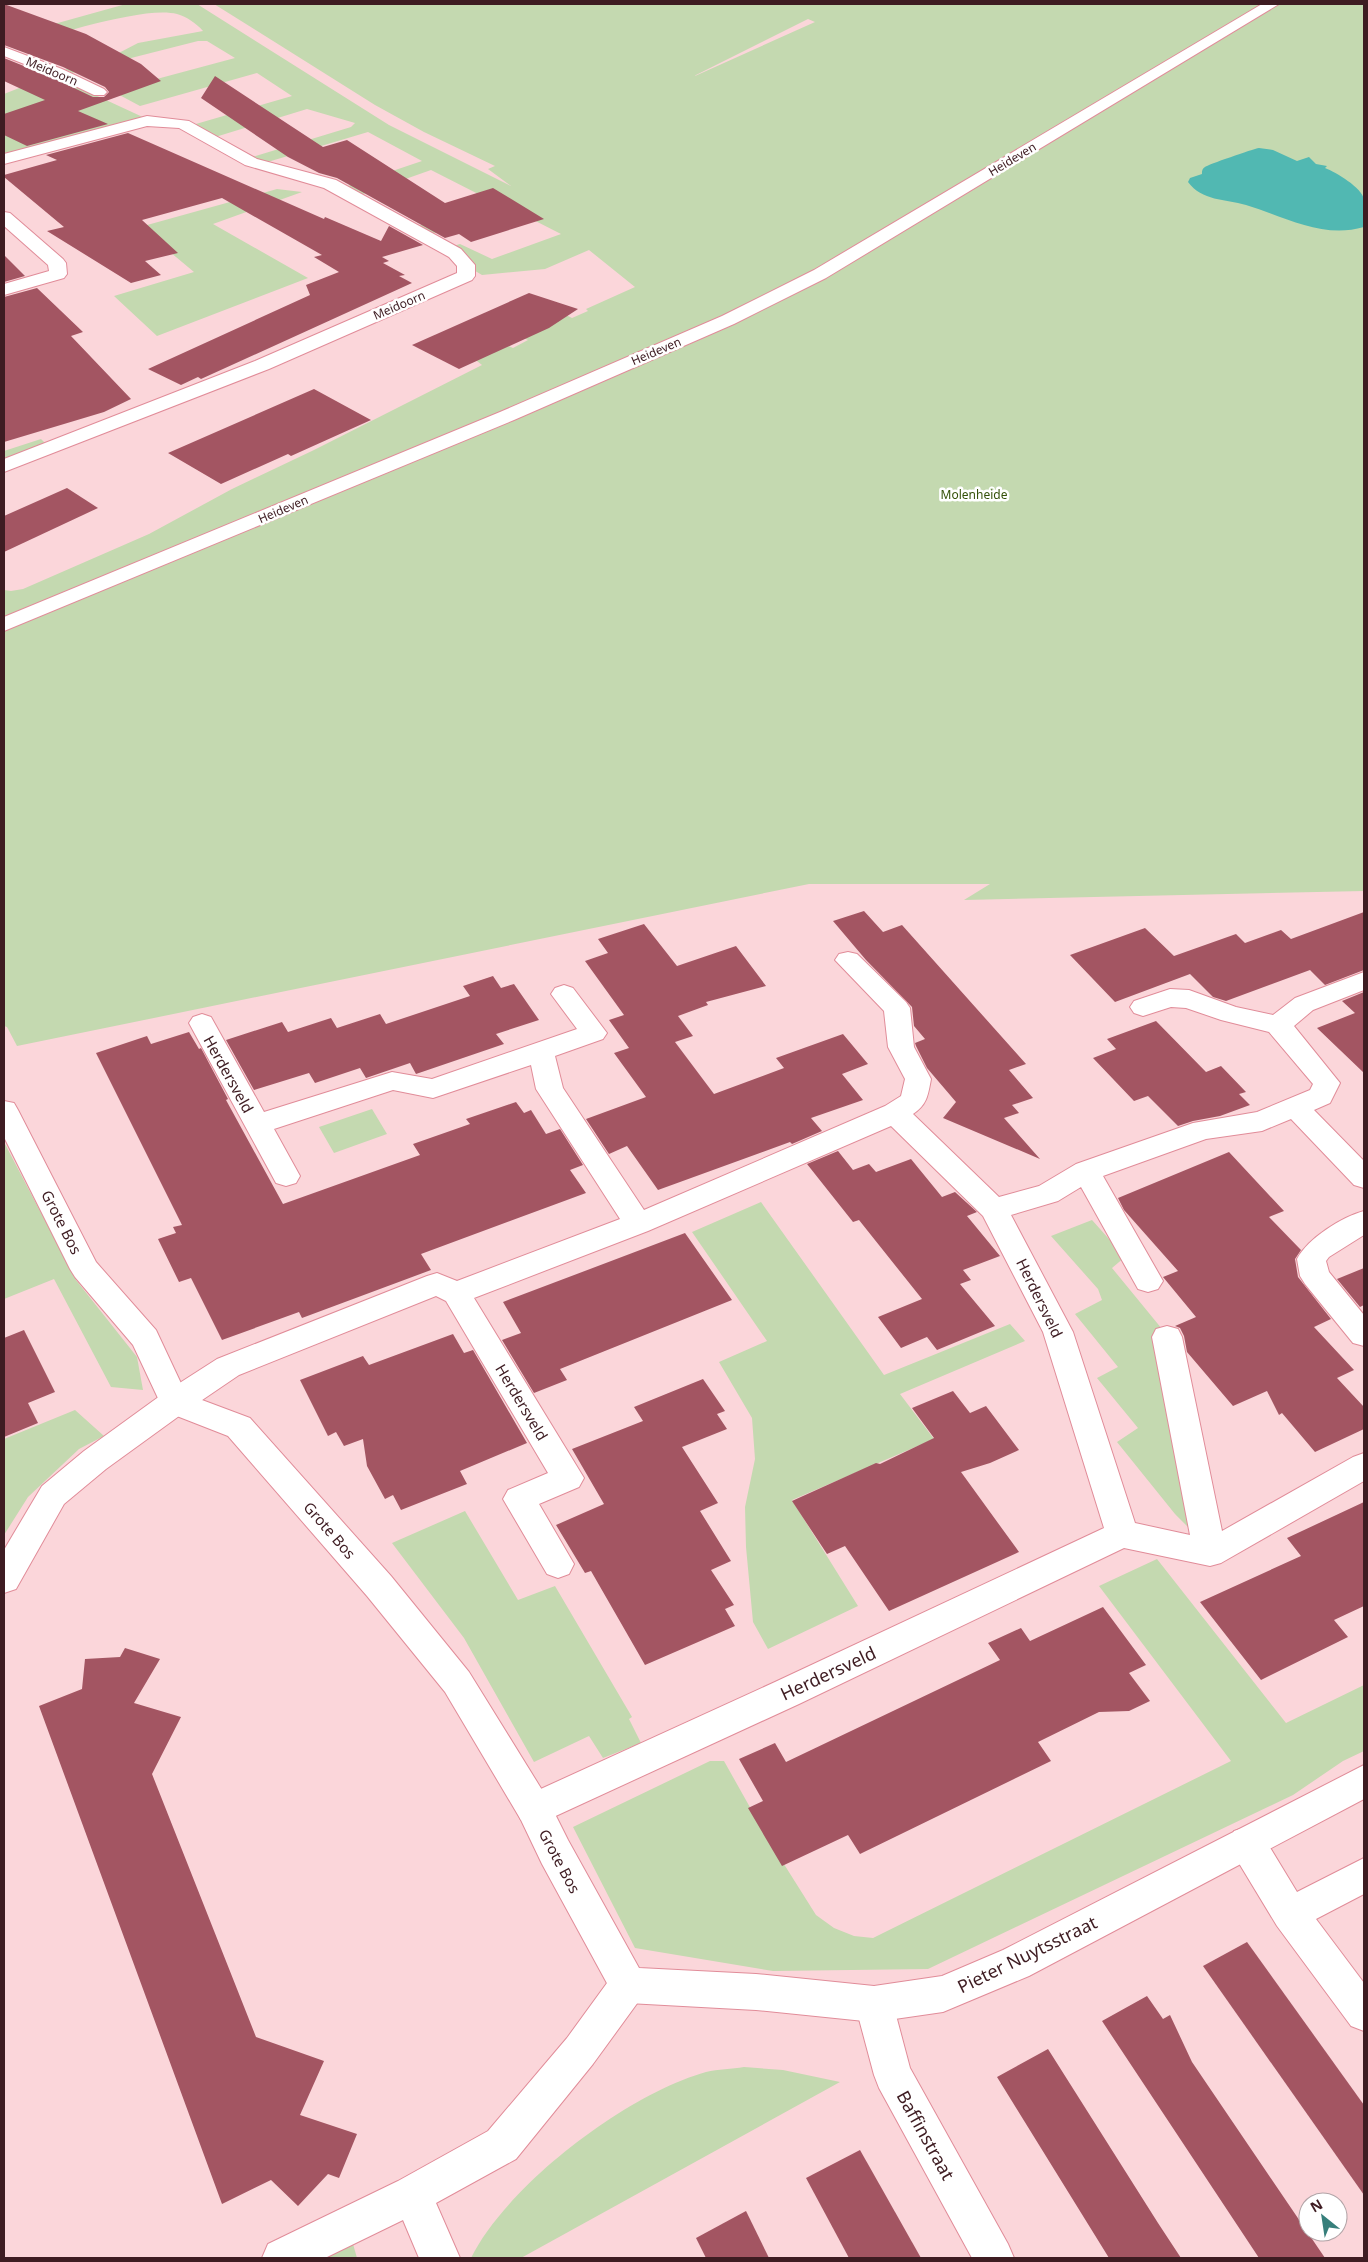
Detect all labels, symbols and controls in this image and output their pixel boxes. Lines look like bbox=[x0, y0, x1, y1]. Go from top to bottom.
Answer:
street label: Meidoorn bbox=[23, 52, 81, 90]
street label: Heideven bbox=[985, 138, 1039, 180]
street label: Meidoorn bbox=[370, 286, 428, 324]
street label: Heideven bbox=[628, 333, 684, 369]
park label: Molenheide bbox=[941, 486, 1008, 503]
street label: Heideven bbox=[255, 491, 311, 527]
street label: Herdersveld bbox=[199, 1032, 259, 1116]
street label: Grote Bos bbox=[37, 1186, 87, 1258]
street label: Herdersveld bbox=[1012, 1255, 1068, 1341]
street label: Herdersveld bbox=[491, 1360, 553, 1444]
street label: Grote Bos bbox=[300, 1497, 360, 1563]
street label: Herdersveld bbox=[776, 1640, 880, 1706]
street label: Grote Bos bbox=[535, 1826, 585, 1896]
street label: Pieter Nuytsstraat bbox=[953, 1910, 1101, 1998]
street label: Baffinstraat bbox=[892, 2086, 961, 2184]
north arrow bbox=[1298, 2192, 1348, 2242]
text: N bbox=[1307, 2194, 1326, 2216]

